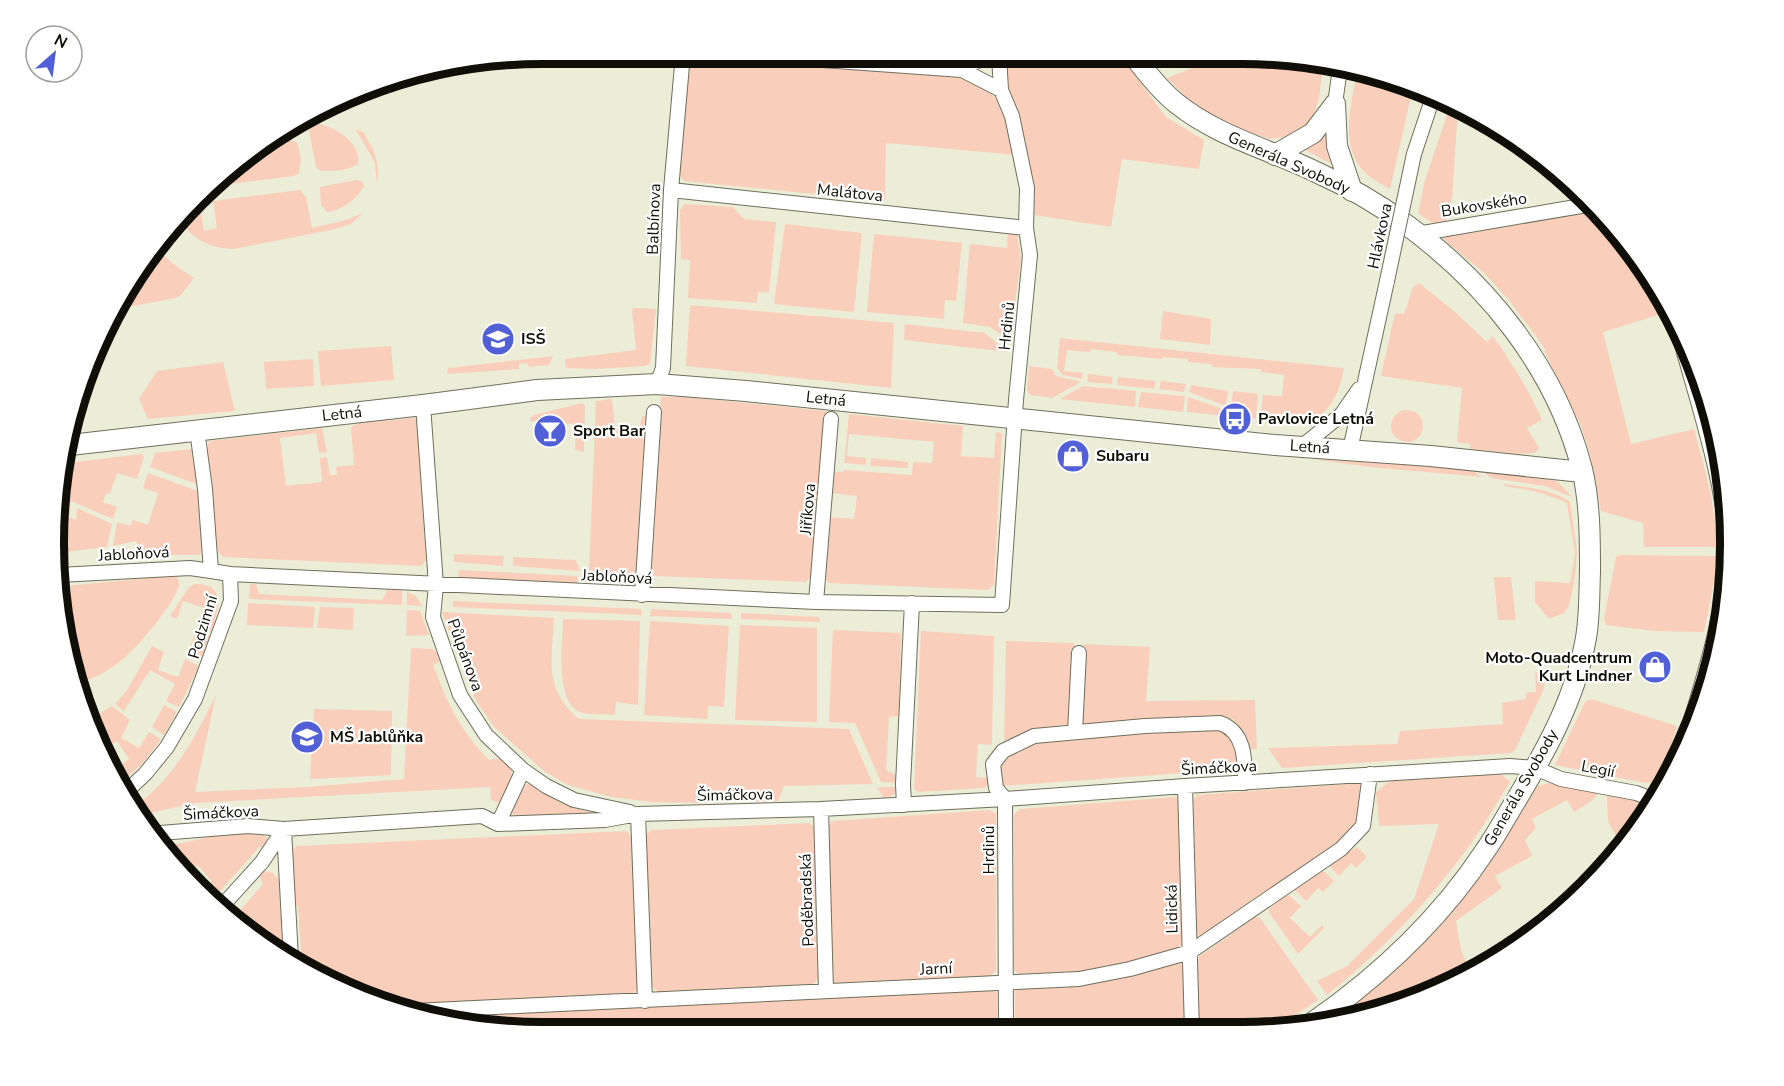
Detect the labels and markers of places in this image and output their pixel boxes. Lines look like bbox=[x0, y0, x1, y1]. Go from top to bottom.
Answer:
school or university icon: ISŠ bbox=[480, 321, 516, 357]
place label: ISŠ bbox=[521, 328, 546, 350]
bus stop icon: Pavlovice Letná bbox=[1217, 401, 1253, 437]
place label: Pavlovice Letná bbox=[1258, 408, 1374, 430]
bar icon: Sport Bar bbox=[532, 413, 568, 449]
place label: Sport Bar bbox=[573, 420, 646, 442]
shop icon: Subaru bbox=[1055, 438, 1091, 474]
place label: Subaru bbox=[1096, 445, 1149, 467]
place label: Moto-Quadcentrum Kurt Lindner bbox=[1485, 647, 1633, 687]
shop icon: Moto-Quadcentrum Kurt Lindner bbox=[1637, 649, 1673, 685]
school or university icon: MŠ Jablůňka bbox=[289, 719, 325, 755]
place label: MŠ Jablůňka bbox=[330, 726, 423, 748]

